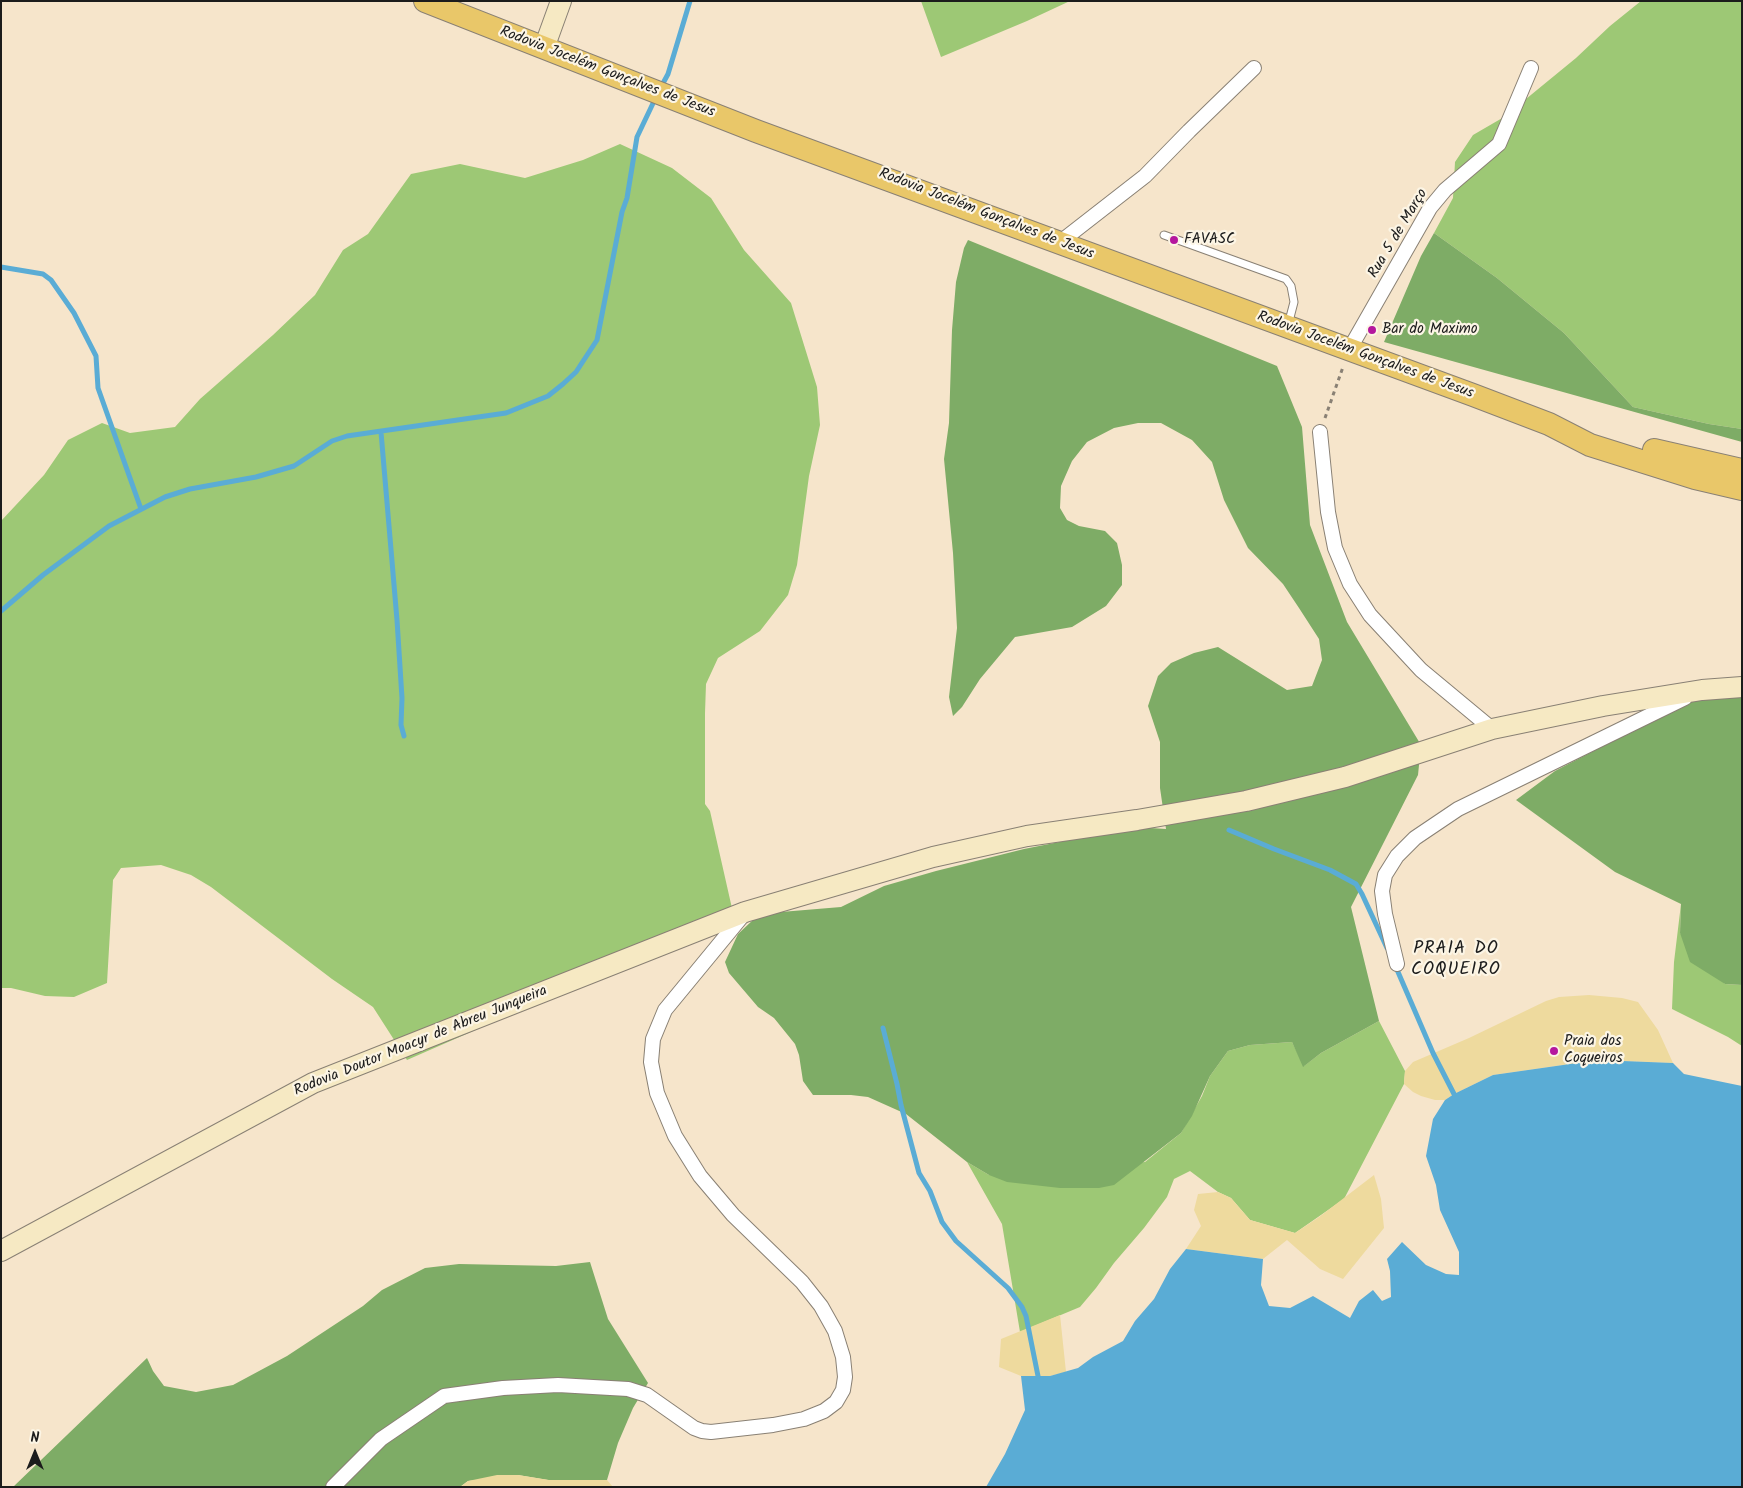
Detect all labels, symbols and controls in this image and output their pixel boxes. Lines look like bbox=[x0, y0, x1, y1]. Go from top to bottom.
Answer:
street label: Rodovia Jocelém Gonçalves de Jesus bbox=[497, 24, 717, 122]
street label: Rodovia Jocelém Gonçalves de Jesus bbox=[876, 166, 1096, 264]
street label: Rua 5 de Março bbox=[1365, 186, 1433, 282]
place label: FAVASC bbox=[1184, 231, 1235, 249]
marker: FAVASC bbox=[1168, 234, 1180, 246]
street label: Rodovia Jocelém Gonçalves de Jesus bbox=[1254, 308, 1476, 404]
place label: Bar do Maximo bbox=[1382, 321, 1477, 339]
marker: Bar do Maximo bbox=[1366, 324, 1378, 336]
district label: PRAIA DO COQUEIRO bbox=[1410, 939, 1502, 982]
street label: Rodovia Doutor Moacyr de Abreu Junqueira bbox=[292, 983, 550, 1101]
place label: Praia dos Coqueiros bbox=[1564, 1033, 1623, 1068]
marker: Praia dos Coqueiros bbox=[1548, 1045, 1560, 1057]
text: N bbox=[31, 1427, 39, 1449]
north arrow bbox=[10, 1428, 60, 1478]

